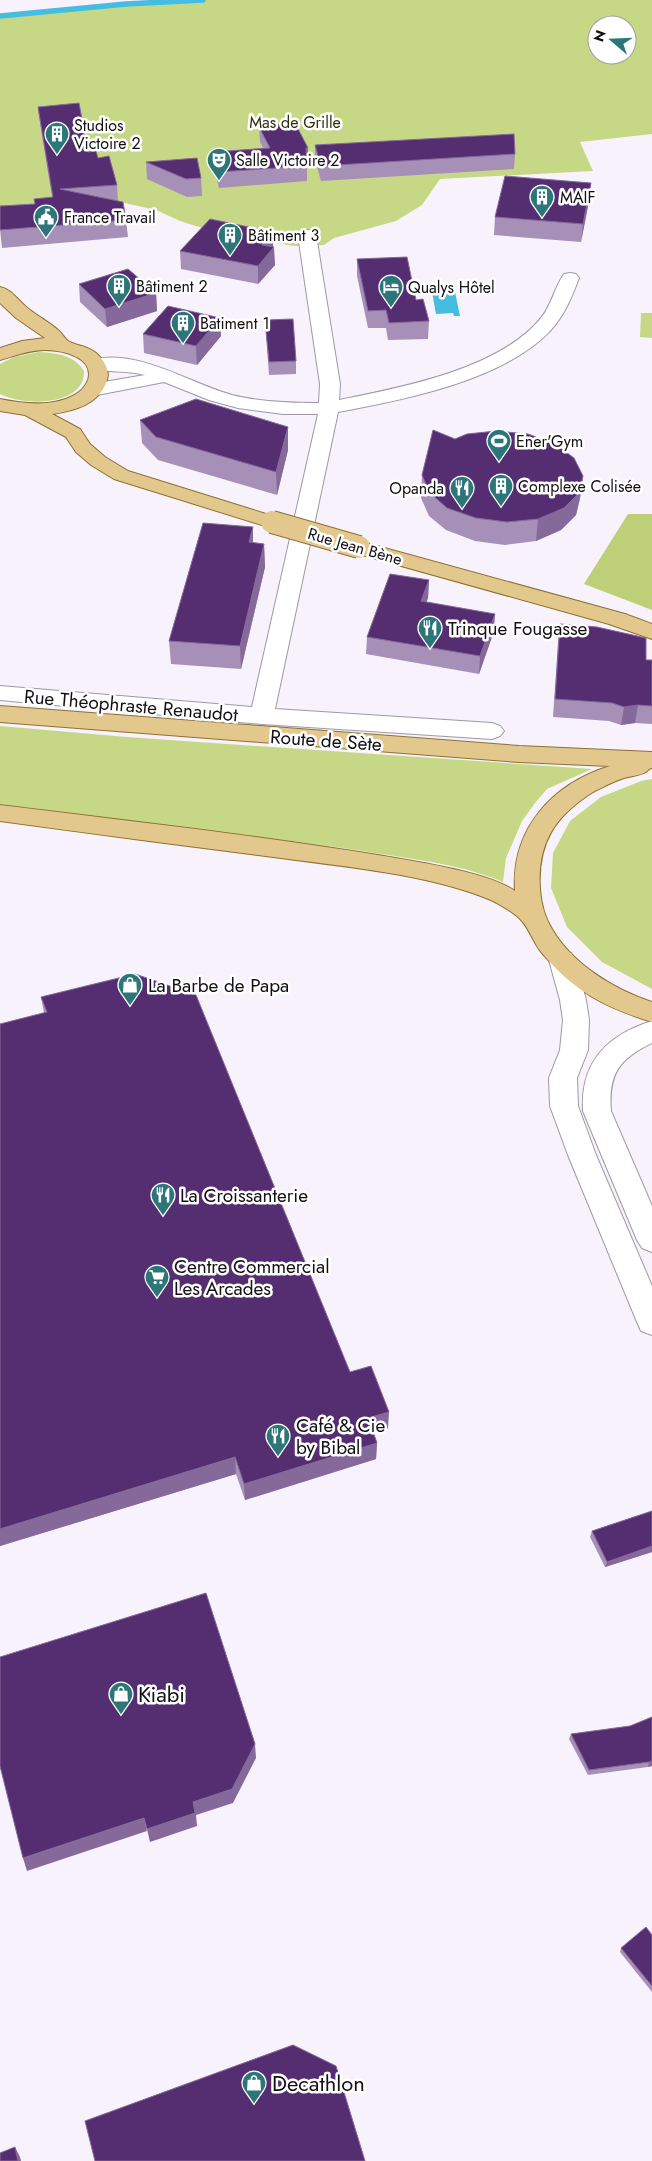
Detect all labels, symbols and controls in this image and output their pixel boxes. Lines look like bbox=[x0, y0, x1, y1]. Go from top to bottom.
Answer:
north arrow bbox=[587, 15, 637, 65]
text: N bbox=[588, 27, 611, 44]
park label: Mas de Grille bbox=[249, 111, 341, 134]
place label: Studios Victoire 2 bbox=[74, 114, 141, 155]
building icon: Studios Victoire 2 bbox=[44, 121, 70, 155]
theatre icon: Salle Victoire 2 bbox=[206, 147, 232, 181]
place label: Salle Victoire 2 bbox=[236, 149, 339, 172]
building icon: MAIF bbox=[529, 184, 555, 218]
place label: MAIF bbox=[560, 186, 595, 209]
public building icon: France Travail bbox=[33, 204, 59, 238]
place label: France Travail bbox=[64, 206, 156, 229]
building icon: Bâtiment 3 bbox=[217, 222, 243, 256]
place label: Bâtiment 3 bbox=[248, 224, 319, 247]
building icon: Bâtiment 2 bbox=[106, 273, 132, 307]
hotel icon: Qualys Hôtel bbox=[378, 274, 404, 308]
place label: Bâtiment 2 bbox=[136, 275, 208, 298]
place label: Qualys Hôtel bbox=[408, 276, 495, 299]
building icon: Batiment 1 bbox=[170, 310, 196, 344]
place label: Batiment 1 bbox=[200, 312, 270, 335]
sports icon: Ener'Gym bbox=[486, 428, 512, 462]
place label: Ener'Gym bbox=[516, 430, 583, 453]
building icon: Complexe Colisée bbox=[488, 473, 514, 507]
restaurant icon: Opanda bbox=[449, 475, 475, 509]
place label: Complexe Colisée bbox=[518, 475, 641, 498]
place label: Opanda bbox=[389, 477, 444, 500]
street label: Rue Jean Bène bbox=[305, 522, 405, 571]
restaurant icon: Trinque Fougasse bbox=[417, 615, 443, 649]
place label: Trinque Fougasse bbox=[448, 615, 588, 642]
street label: Rue Théophraste Renaudot bbox=[23, 683, 239, 728]
street label: Route de Sète bbox=[269, 723, 383, 758]
shop icon: La Barbe de Papa bbox=[117, 972, 143, 1006]
place label: La Barbe de Papa bbox=[148, 972, 289, 999]
restaurant icon: La Croissanterie bbox=[150, 1182, 176, 1216]
place label: La Croissanterie bbox=[180, 1182, 308, 1209]
place label: Centre Commercial Les Arcades bbox=[174, 1253, 330, 1302]
supermarket icon: Centre Commercial Les Arcades bbox=[144, 1264, 170, 1298]
place label: Café & Cie by Bibal bbox=[296, 1412, 386, 1461]
restaurant icon: Café & Cie by Bibal bbox=[265, 1423, 291, 1457]
place label: Kiabi bbox=[138, 1678, 185, 1710]
shop icon: Kiabi bbox=[108, 1681, 134, 1715]
place label: Decathlon bbox=[272, 2067, 365, 2099]
shop icon: Decathlon bbox=[241, 2070, 267, 2104]

